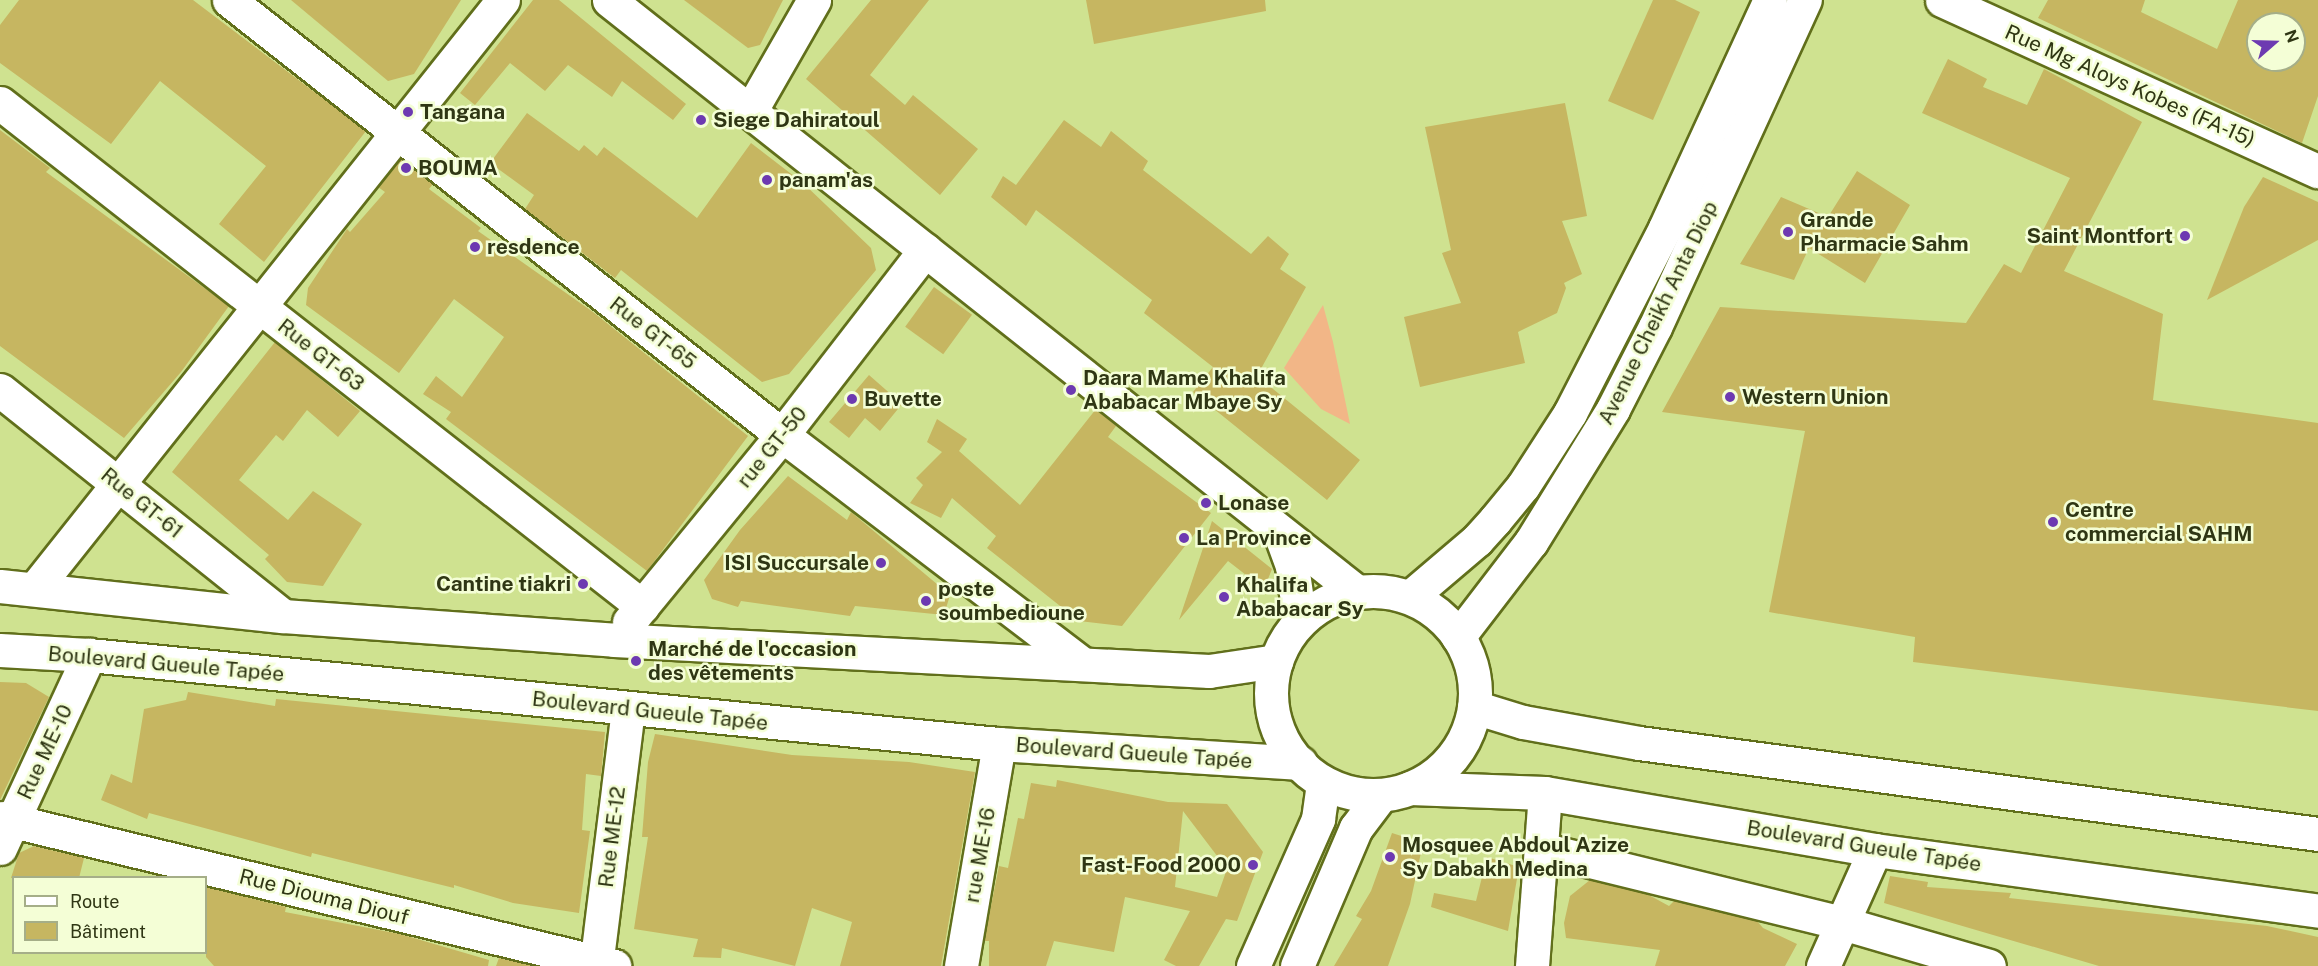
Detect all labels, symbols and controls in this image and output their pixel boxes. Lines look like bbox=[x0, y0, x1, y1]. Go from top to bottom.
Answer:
north arrow bbox=[2246, 12, 2306, 72]
street label: Rue Mg Aloys Kobes (FA-15) bbox=[2001, 19, 2259, 153]
text: N bbox=[2280, 27, 2303, 45]
place label: Tangana bbox=[420, 99, 505, 125]
marker: Tangana bbox=[401, 105, 415, 119]
place label: Siege Dahiratoul bbox=[713, 107, 880, 133]
marker: Siege Dahiratoul bbox=[694, 113, 708, 127]
place label: BOUMA bbox=[418, 155, 498, 181]
marker: BOUMA bbox=[399, 161, 413, 175]
place label: panam'as bbox=[779, 167, 873, 193]
marker: panam'as bbox=[760, 173, 774, 187]
street label: Avenue Cheikh Anta Diop bbox=[1593, 197, 1723, 429]
place label: Grande Pharmacie Sahm bbox=[1800, 207, 1969, 257]
place label: Saint Montfort bbox=[2027, 223, 2173, 249]
marker: Grande Pharmacie Sahm bbox=[1781, 225, 1795, 239]
marker: Saint Montfort bbox=[2178, 229, 2192, 243]
place label: resdence bbox=[487, 234, 580, 260]
marker: resdence bbox=[468, 240, 482, 254]
street label: Rue GT-65 bbox=[605, 291, 701, 375]
street label: Rue GT-63 bbox=[273, 313, 369, 397]
place label: Daara Mame Khalifa Ababacar Mbaye Sy bbox=[1083, 365, 1286, 415]
marker: Daara Mame Khalifa Ababacar Mbaye Sy bbox=[1064, 383, 1078, 397]
place label: Western Union bbox=[1742, 384, 1888, 410]
place label: Buvette bbox=[864, 386, 942, 412]
marker: Western Union bbox=[1723, 390, 1737, 404]
marker: Buvette bbox=[845, 392, 859, 406]
street label: rue GT-50 bbox=[732, 401, 812, 493]
street label: Rue GT-61 bbox=[96, 462, 188, 544]
place label: Lonase bbox=[1218, 490, 1289, 516]
marker: Lonase bbox=[1199, 496, 1213, 510]
place label: Centre commercial SAHM bbox=[2065, 497, 2252, 547]
marker: Centre commercial SAHM bbox=[2046, 515, 2060, 529]
place label: La Province bbox=[1196, 525, 1311, 551]
marker: La Province bbox=[1177, 531, 1191, 545]
place label: ISI Succursale bbox=[724, 550, 869, 576]
marker: ISI Succursale bbox=[874, 556, 888, 570]
place label: Cantine tiakri bbox=[436, 571, 571, 597]
place label: Khalifa Ababacar Sy bbox=[1236, 572, 1364, 622]
place label: poste soumbedioune bbox=[938, 576, 1085, 626]
marker: Cantine tiakri bbox=[576, 577, 590, 591]
marker: Khalifa Ababacar Sy bbox=[1217, 590, 1231, 604]
marker: poste soumbedioune bbox=[919, 594, 933, 608]
place label: Marché de l'occasion des vêtements bbox=[648, 636, 857, 686]
street label: Boulevard Gueule Tapée bbox=[47, 641, 285, 687]
marker: Marché de l'occasion des vêtements bbox=[629, 654, 643, 668]
street label: Boulevard Gueule Tapée bbox=[531, 686, 769, 736]
street label: Rue ME-10 bbox=[12, 700, 78, 804]
street label: Boulevard Gueule Tapée bbox=[1015, 732, 1253, 774]
street label: Rue ME-12 bbox=[593, 785, 631, 889]
street label: rue ME-16 bbox=[959, 805, 1001, 905]
street label: Boulevard Gueule Tapée bbox=[1745, 815, 1983, 877]
place label: Mosquee Abdoul Azize Sy Dabakh Medina bbox=[1402, 832, 1629, 882]
marker: Mosquee Abdoul Azize Sy Dabakh Medina bbox=[1383, 850, 1397, 864]
place label: Fast-Food 2000 bbox=[1081, 852, 1241, 878]
marker: Fast-Food 2000 bbox=[1246, 858, 1260, 872]
street label: Rue Diouma Diouf bbox=[236, 864, 412, 930]
legend bbox=[12, 876, 207, 954]
text: Route bbox=[70, 891, 119, 912]
text: Bâtiment bbox=[70, 921, 146, 942]

